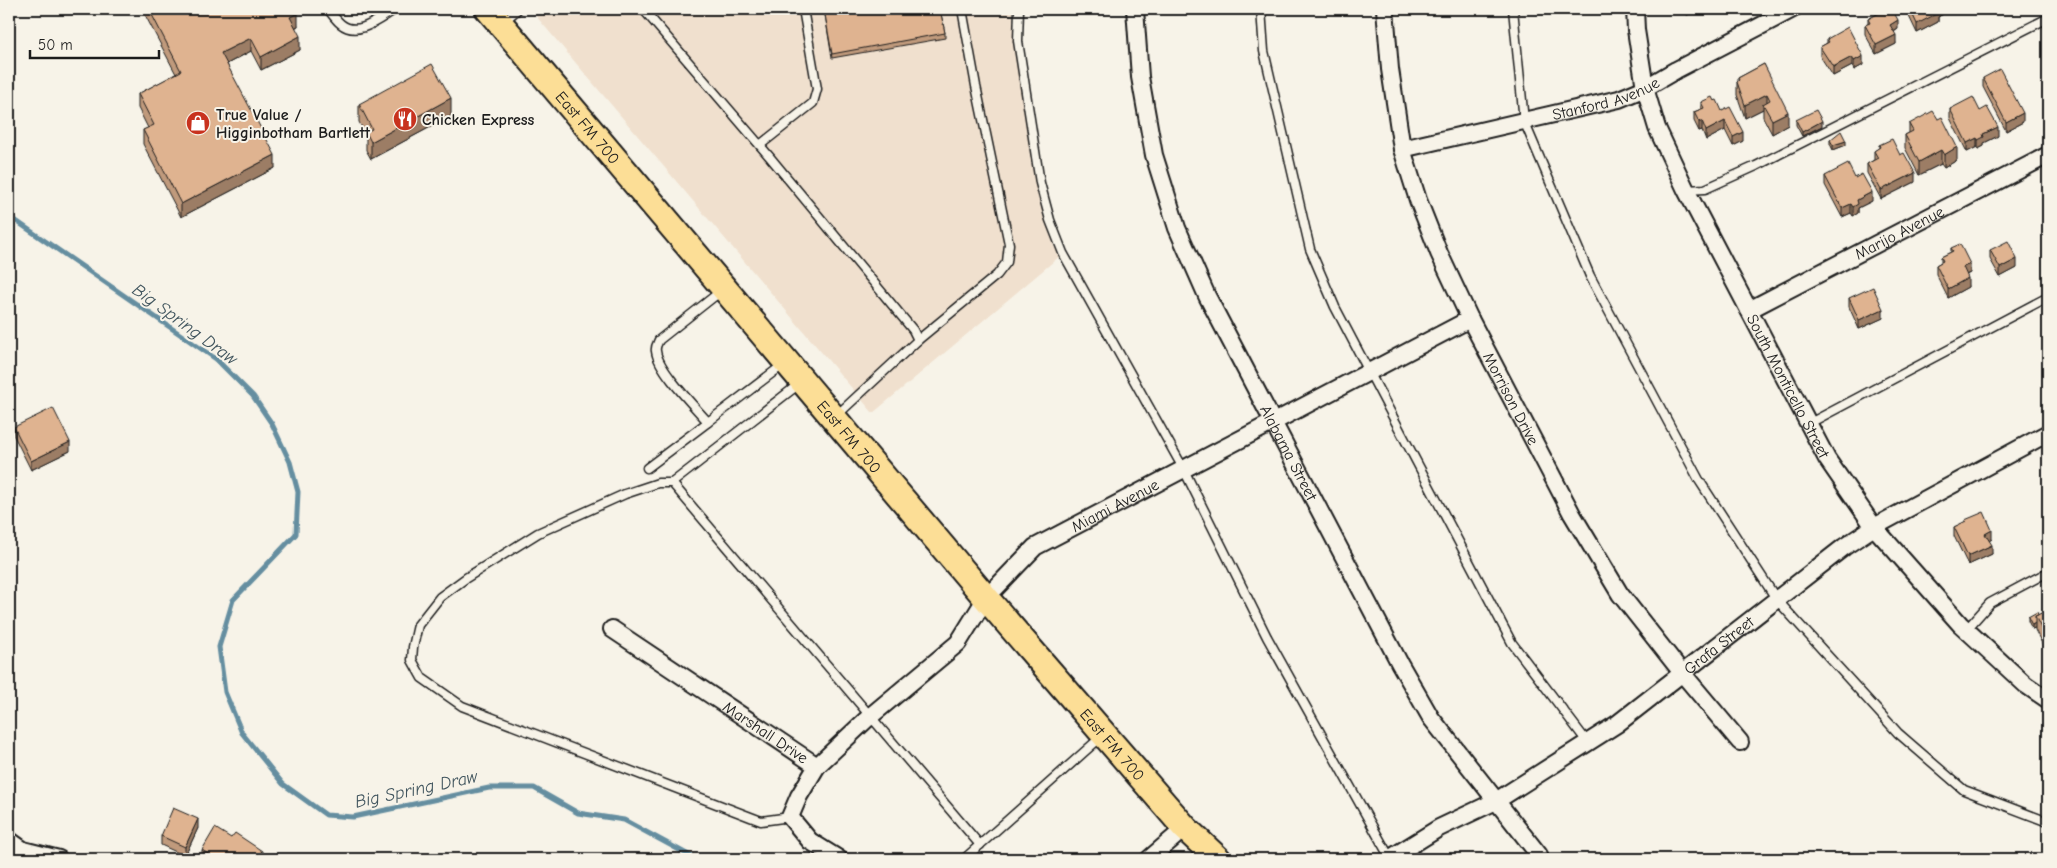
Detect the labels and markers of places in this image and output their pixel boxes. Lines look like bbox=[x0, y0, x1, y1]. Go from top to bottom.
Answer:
place label: True Value / Higginbotham Bartlett bbox=[216, 106, 371, 142]
restaurant icon: Chicken Express bbox=[392, 106, 418, 132]
shop icon: True Value / Higginbotham Bartlett bbox=[185, 110, 211, 136]
place label: Chicken Express bbox=[422, 111, 535, 129]

